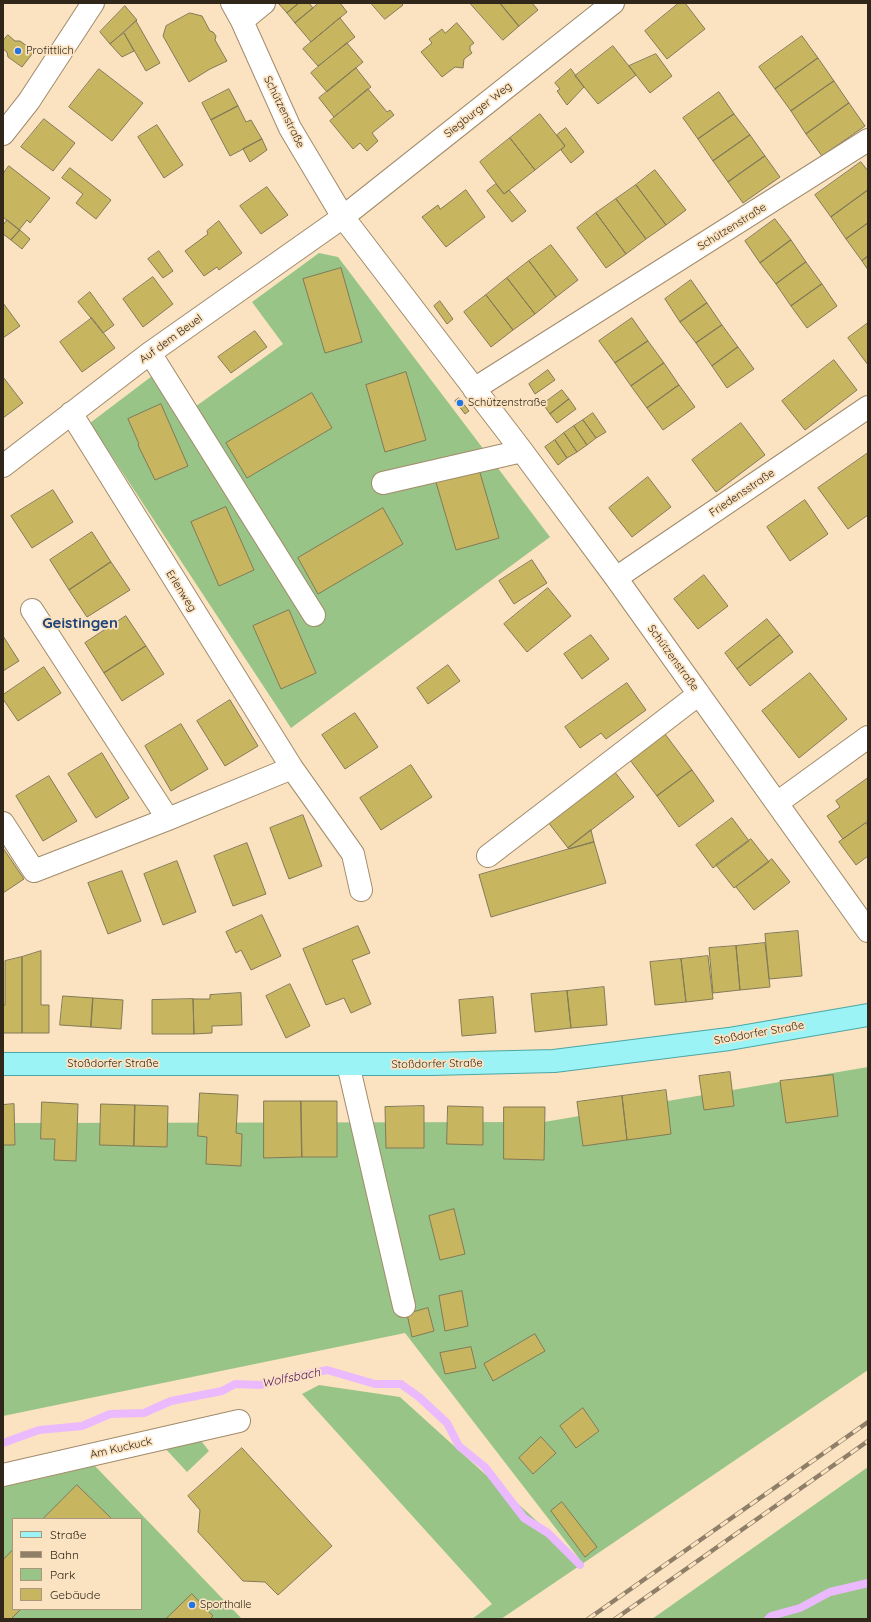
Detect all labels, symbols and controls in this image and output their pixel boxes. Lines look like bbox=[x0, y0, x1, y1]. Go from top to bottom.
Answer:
place label: Profittlich bbox=[26, 44, 74, 58]
marker: Profittlich bbox=[13, 46, 23, 56]
street label: Schützenstraße bbox=[261, 74, 307, 150]
street label: Siegburger Weg bbox=[442, 80, 514, 140]
street label: Schützenstraße bbox=[695, 201, 769, 253]
street label: Auf dem Beuel bbox=[137, 312, 205, 366]
place label: Schützenstraße bbox=[468, 396, 546, 410]
marker: Schützenstraße bbox=[455, 398, 465, 408]
street label: Friedensstraße bbox=[707, 466, 777, 520]
street label: Erlenweg bbox=[163, 568, 199, 614]
district label: Geistingen bbox=[42, 614, 118, 632]
street label: Schützenstraße bbox=[645, 622, 701, 694]
street label: Stoßdorfer Straße bbox=[713, 1019, 805, 1047]
street label: Stoßdorfer Straße bbox=[67, 1057, 159, 1071]
street label: Stoßdorfer Straße bbox=[391, 1057, 483, 1071]
water label: Wolfsbach bbox=[261, 1365, 321, 1391]
street label: Am Kuckuck bbox=[89, 1434, 153, 1462]
legend bbox=[12, 1518, 142, 1610]
text: Straße bbox=[50, 1527, 87, 1542]
text: Bahn bbox=[50, 1547, 79, 1562]
text: Park bbox=[50, 1567, 75, 1582]
text: Gebäude bbox=[50, 1587, 100, 1602]
place label: Sporthalle bbox=[200, 1598, 252, 1612]
marker: Sporthalle bbox=[187, 1600, 197, 1610]

